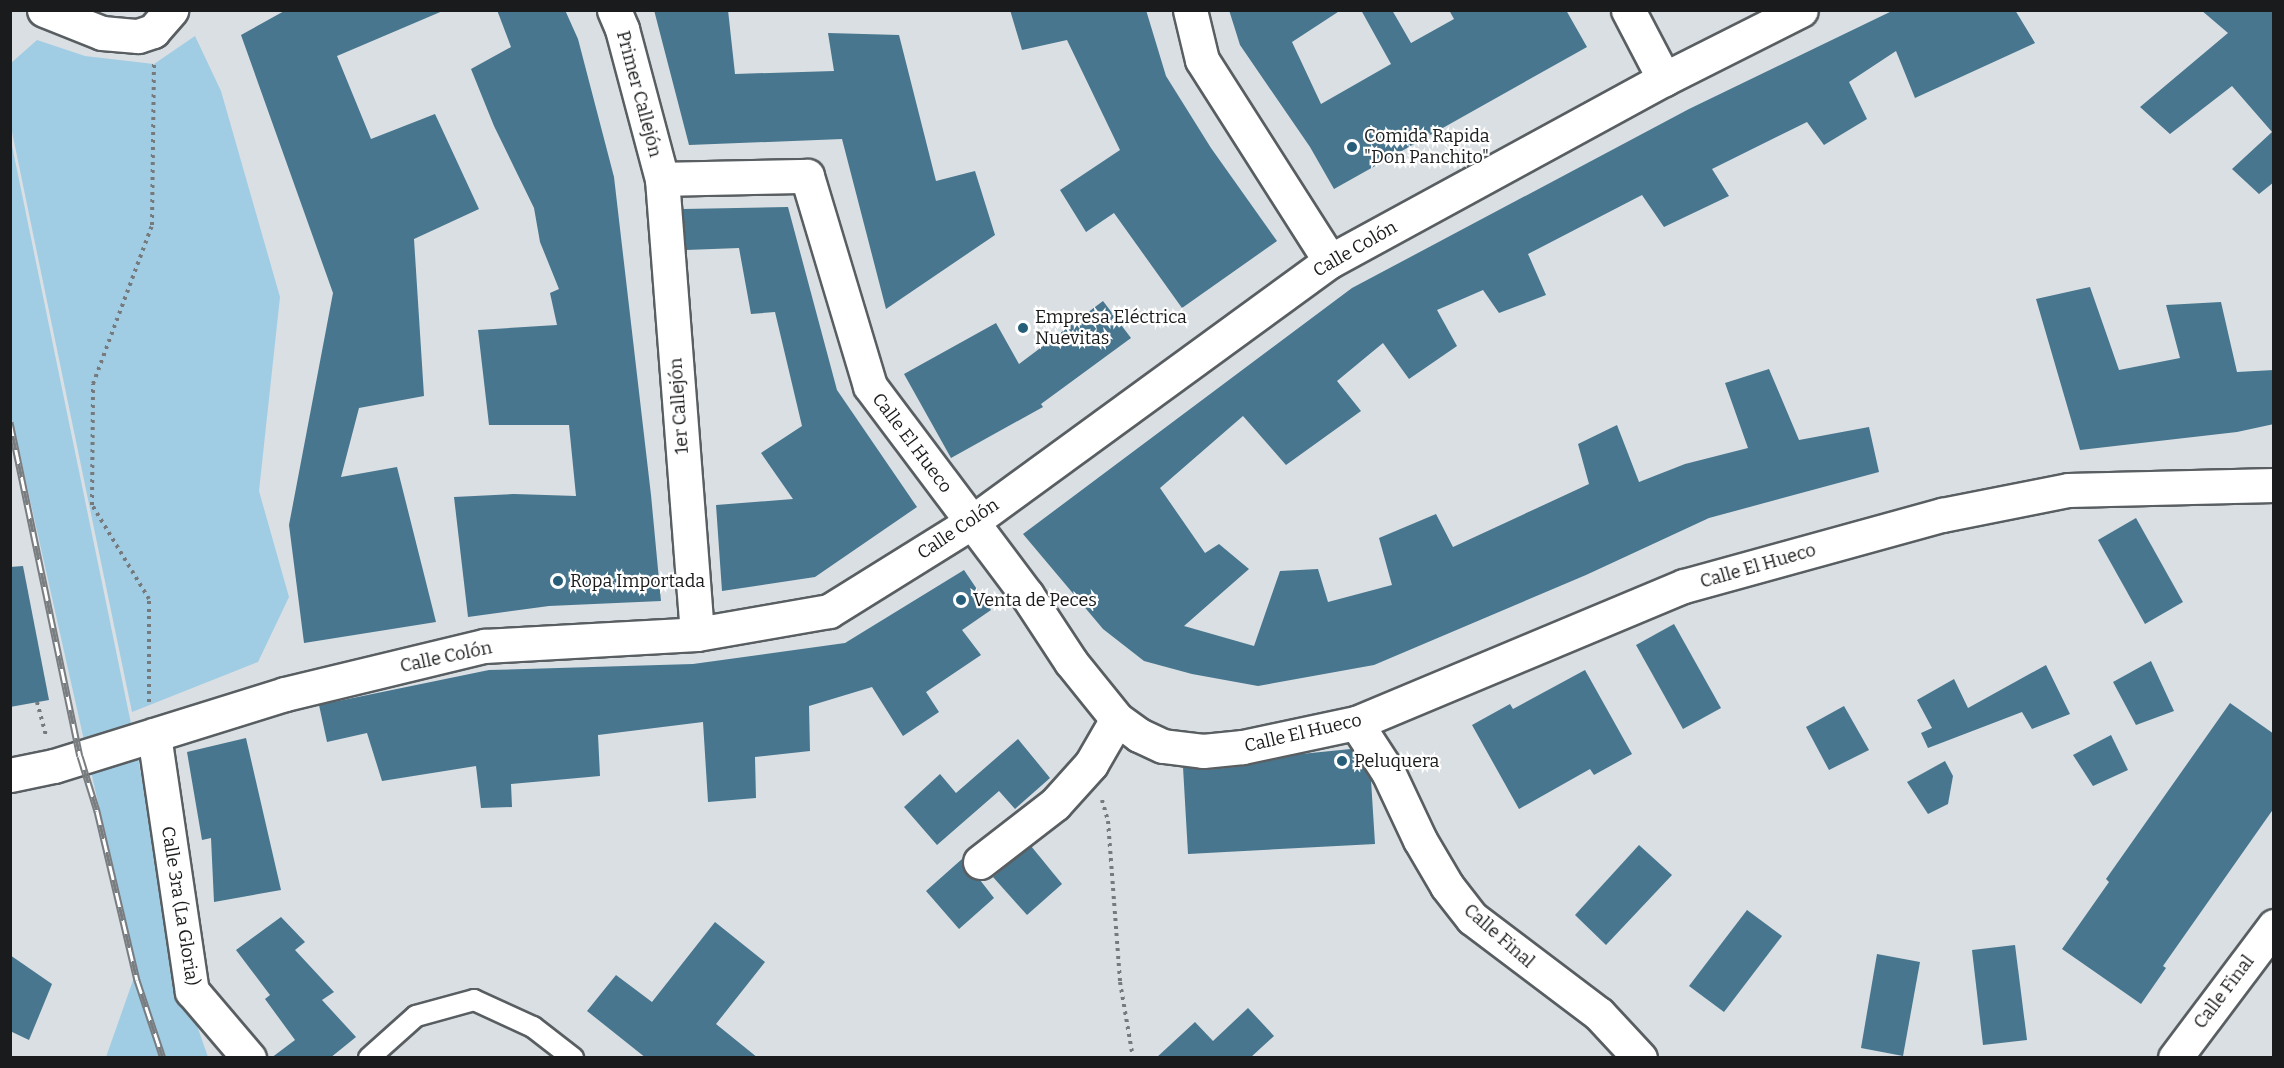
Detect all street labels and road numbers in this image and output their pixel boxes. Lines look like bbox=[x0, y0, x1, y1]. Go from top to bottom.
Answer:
street label: Primer Callejón bbox=[612, 29, 666, 159]
street label: Calle Colón bbox=[1309, 216, 1401, 282]
street label: 1er Callejón bbox=[665, 357, 693, 455]
street label: Calle El Hueco bbox=[867, 389, 957, 497]
street label: Calle Colón bbox=[913, 494, 1003, 564]
street label: Calle El Hueco bbox=[1698, 539, 1818, 593]
street label: Calle Colón bbox=[398, 637, 494, 677]
street label: Calle El Hueco bbox=[1242, 709, 1364, 757]
street label: Calle 3ra (La Gloria) bbox=[157, 825, 203, 987]
street label: Calle Final bbox=[1459, 899, 1539, 973]
street label: Calle Final bbox=[2189, 951, 2259, 1033]

